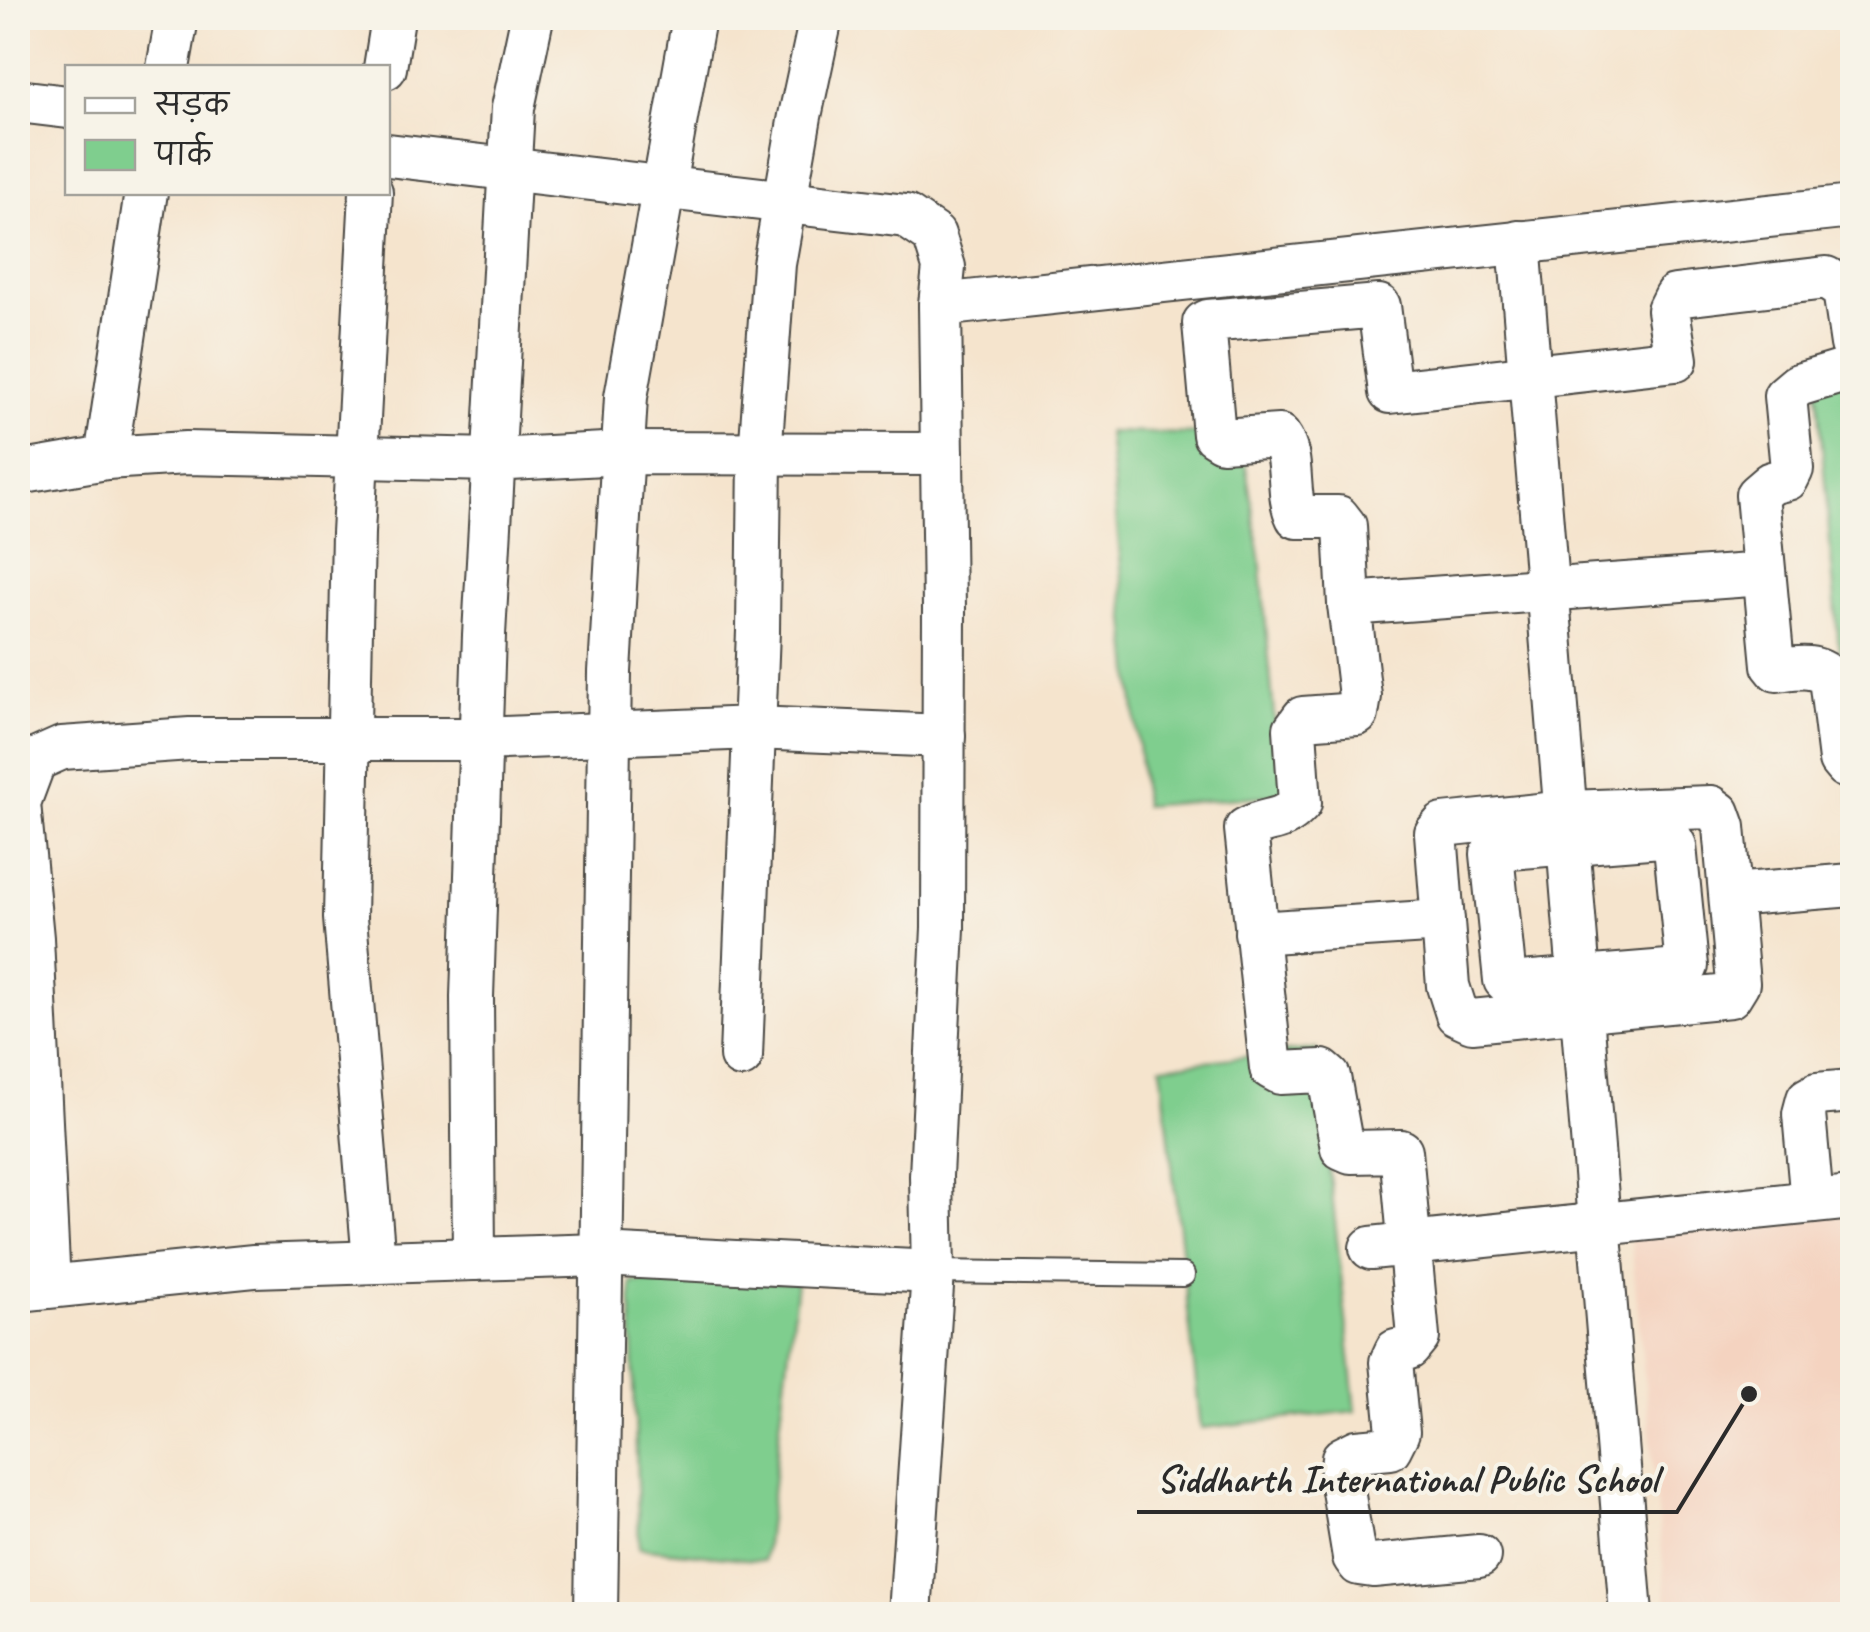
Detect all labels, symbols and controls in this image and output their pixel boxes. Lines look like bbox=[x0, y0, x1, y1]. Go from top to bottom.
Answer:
legend bbox=[65, 65, 390, 195]
text: सड़क bbox=[153, 86, 231, 124]
text: पार्क bbox=[153, 131, 213, 174]
callout: Siddharth International Public School bbox=[1137, 1444, 1677, 1512]
text: Siddharth International Public School bbox=[1157, 1456, 1665, 1503]

